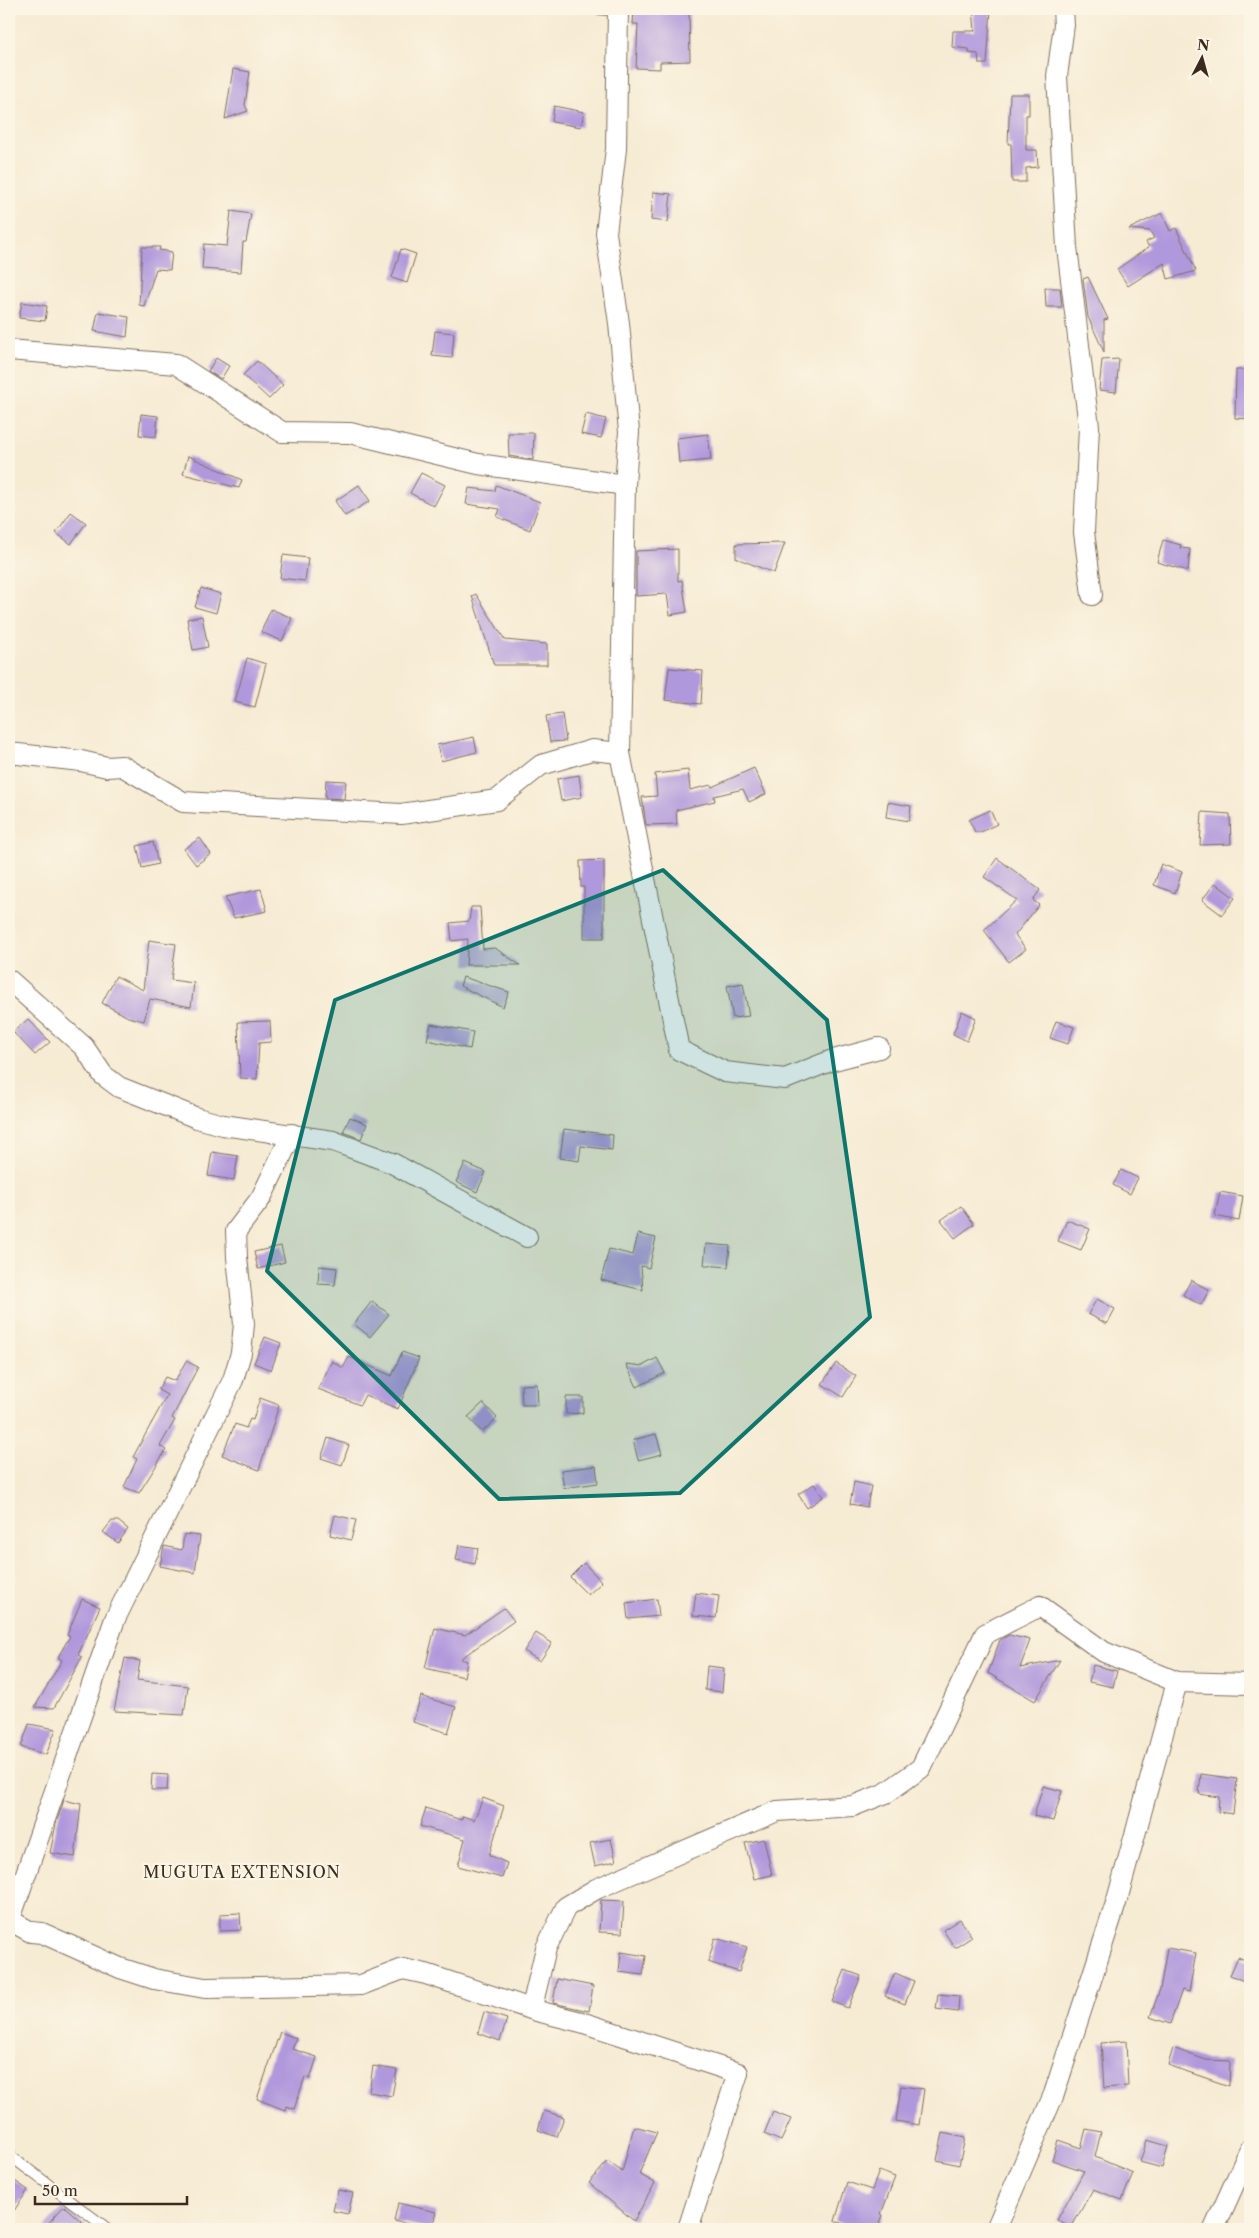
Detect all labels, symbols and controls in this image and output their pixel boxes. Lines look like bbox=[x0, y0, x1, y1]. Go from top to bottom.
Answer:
north arrow bbox=[1176, 32, 1226, 82]
text: N bbox=[1196, 35, 1210, 55]
district label: MUGUTA EXTENSION bbox=[143, 1862, 341, 1882]
scale bar bbox=[35, 2173, 188, 2205]
text: 50 m bbox=[42, 2181, 78, 2200]

